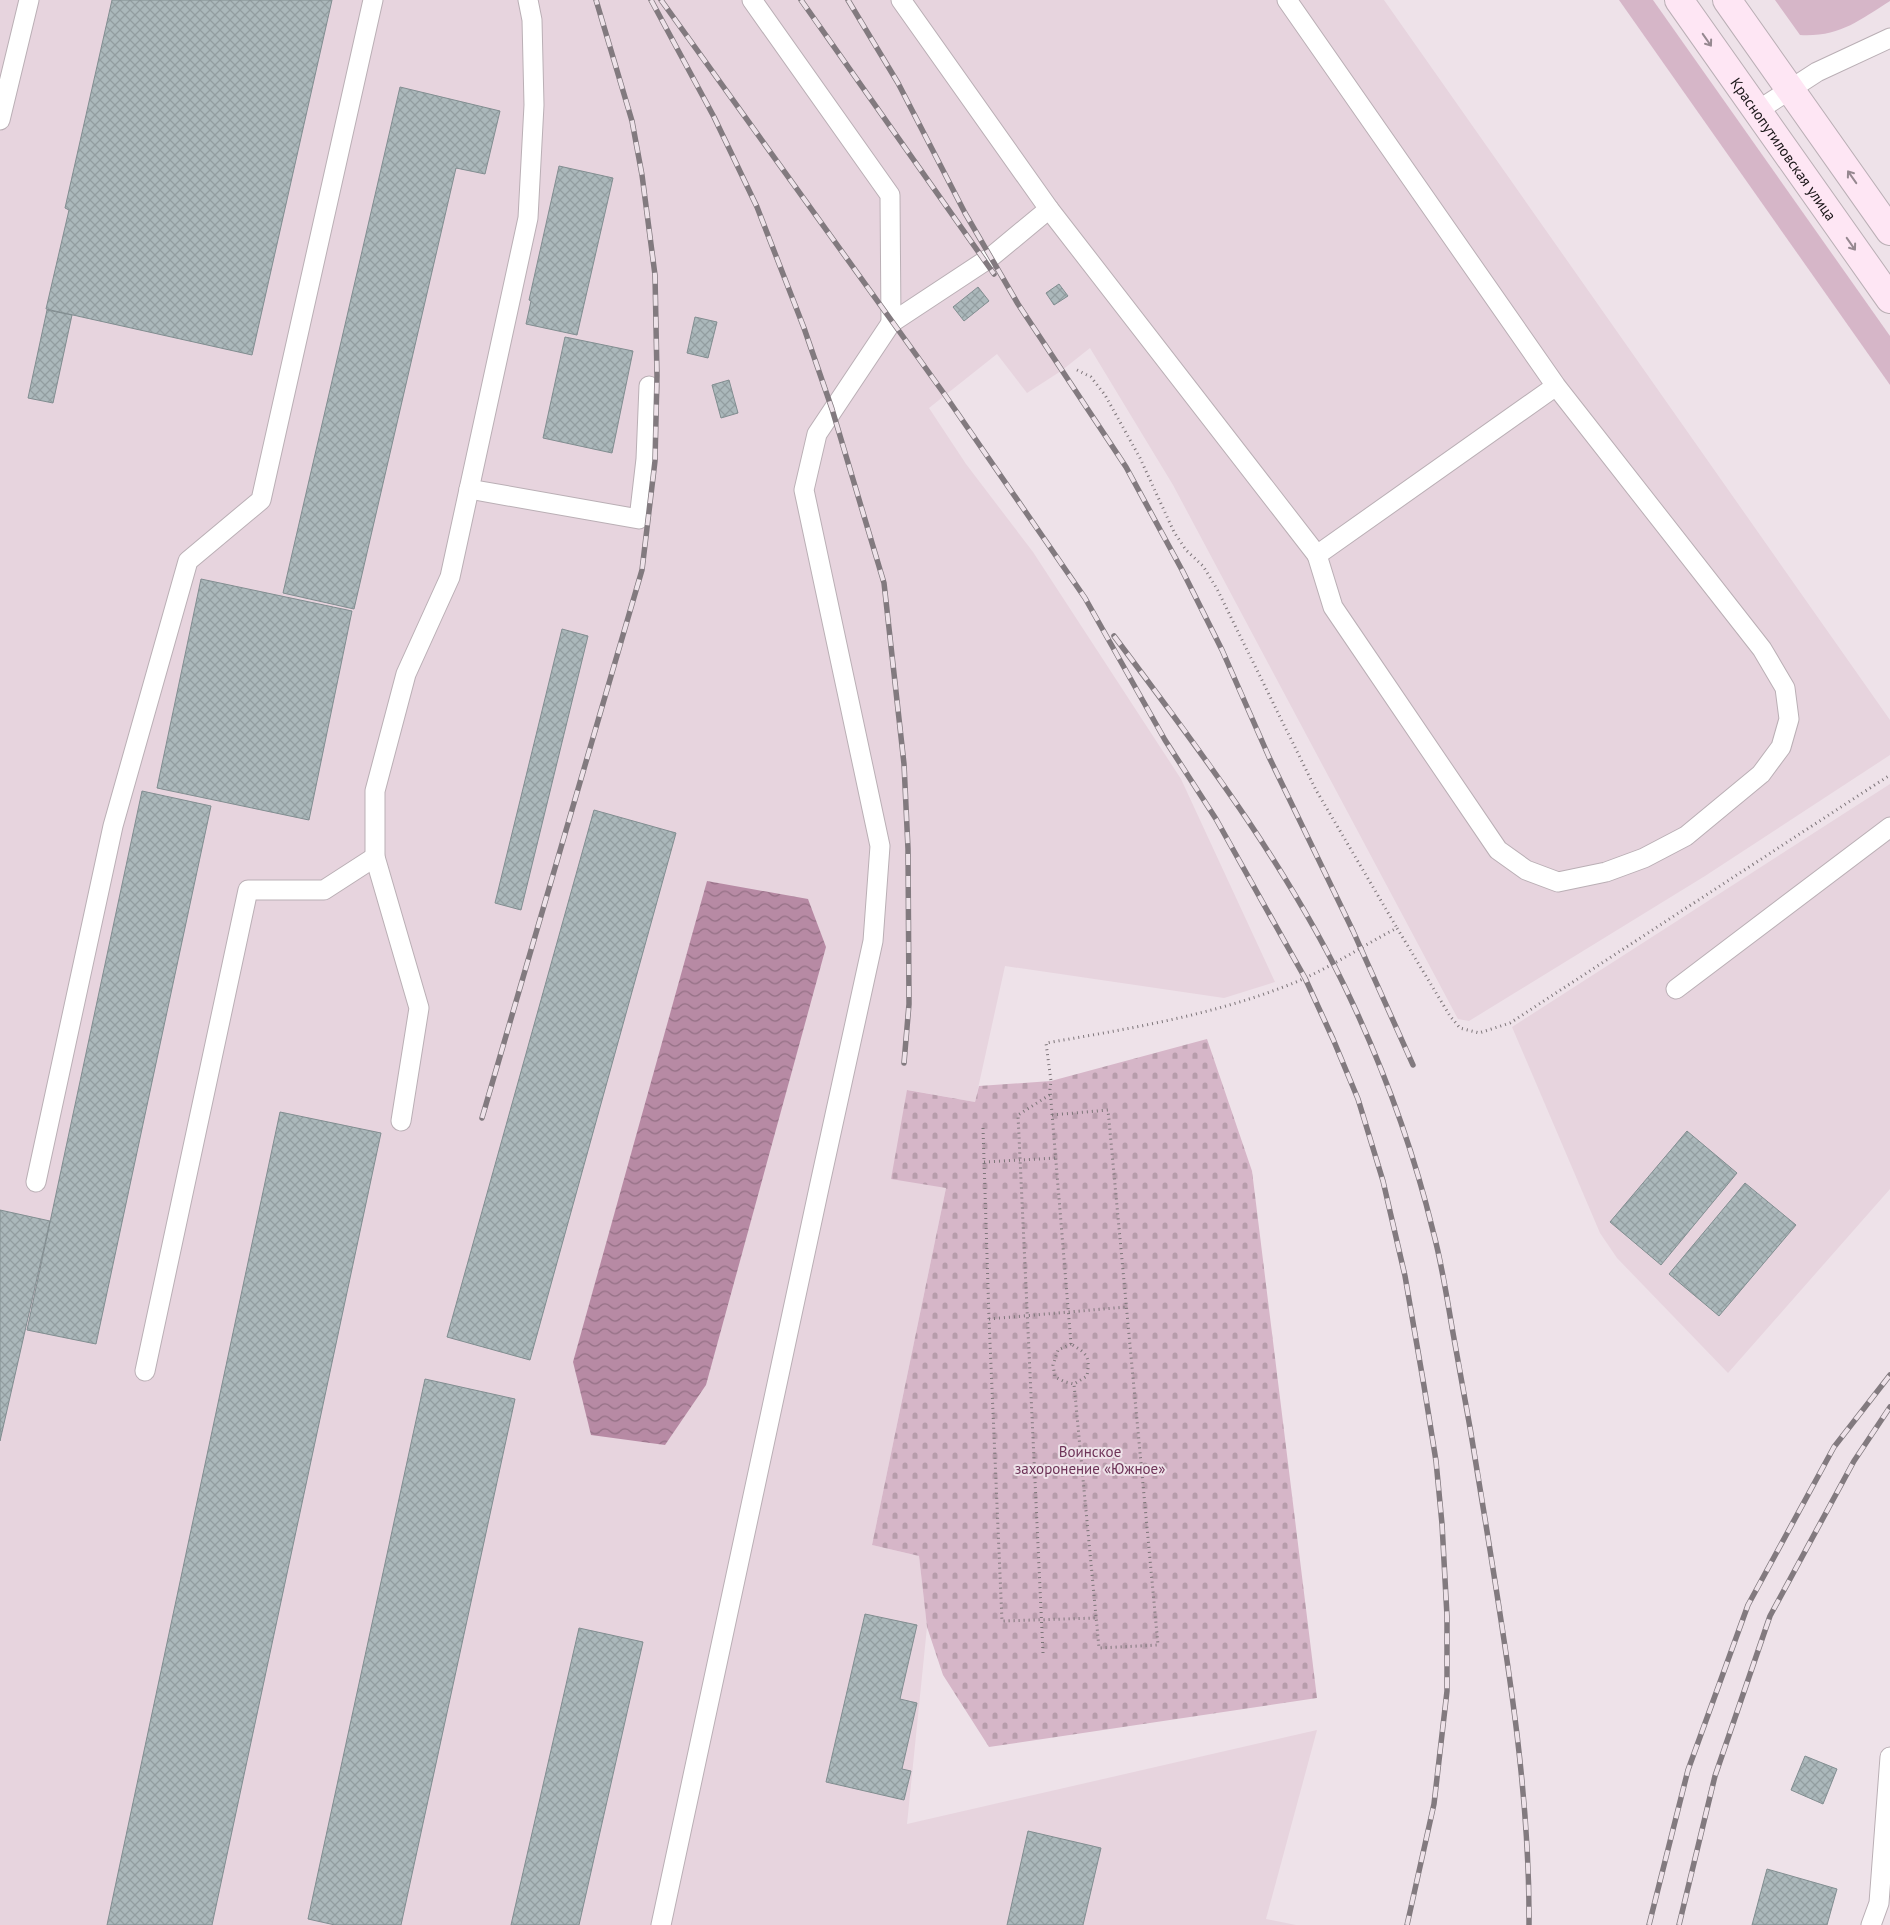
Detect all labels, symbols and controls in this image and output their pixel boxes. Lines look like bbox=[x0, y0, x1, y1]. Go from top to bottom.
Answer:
one-way arrow bbox=[1702, 33, 1712, 47]
street label: Краснопутиловская улица bbox=[1727, 73, 1841, 224]
one-way arrow bbox=[1847, 170, 1857, 184]
one-way arrow bbox=[1846, 237, 1856, 251]
park label: Воинское захоронение «Южное» bbox=[1015, 1442, 1165, 1478]

